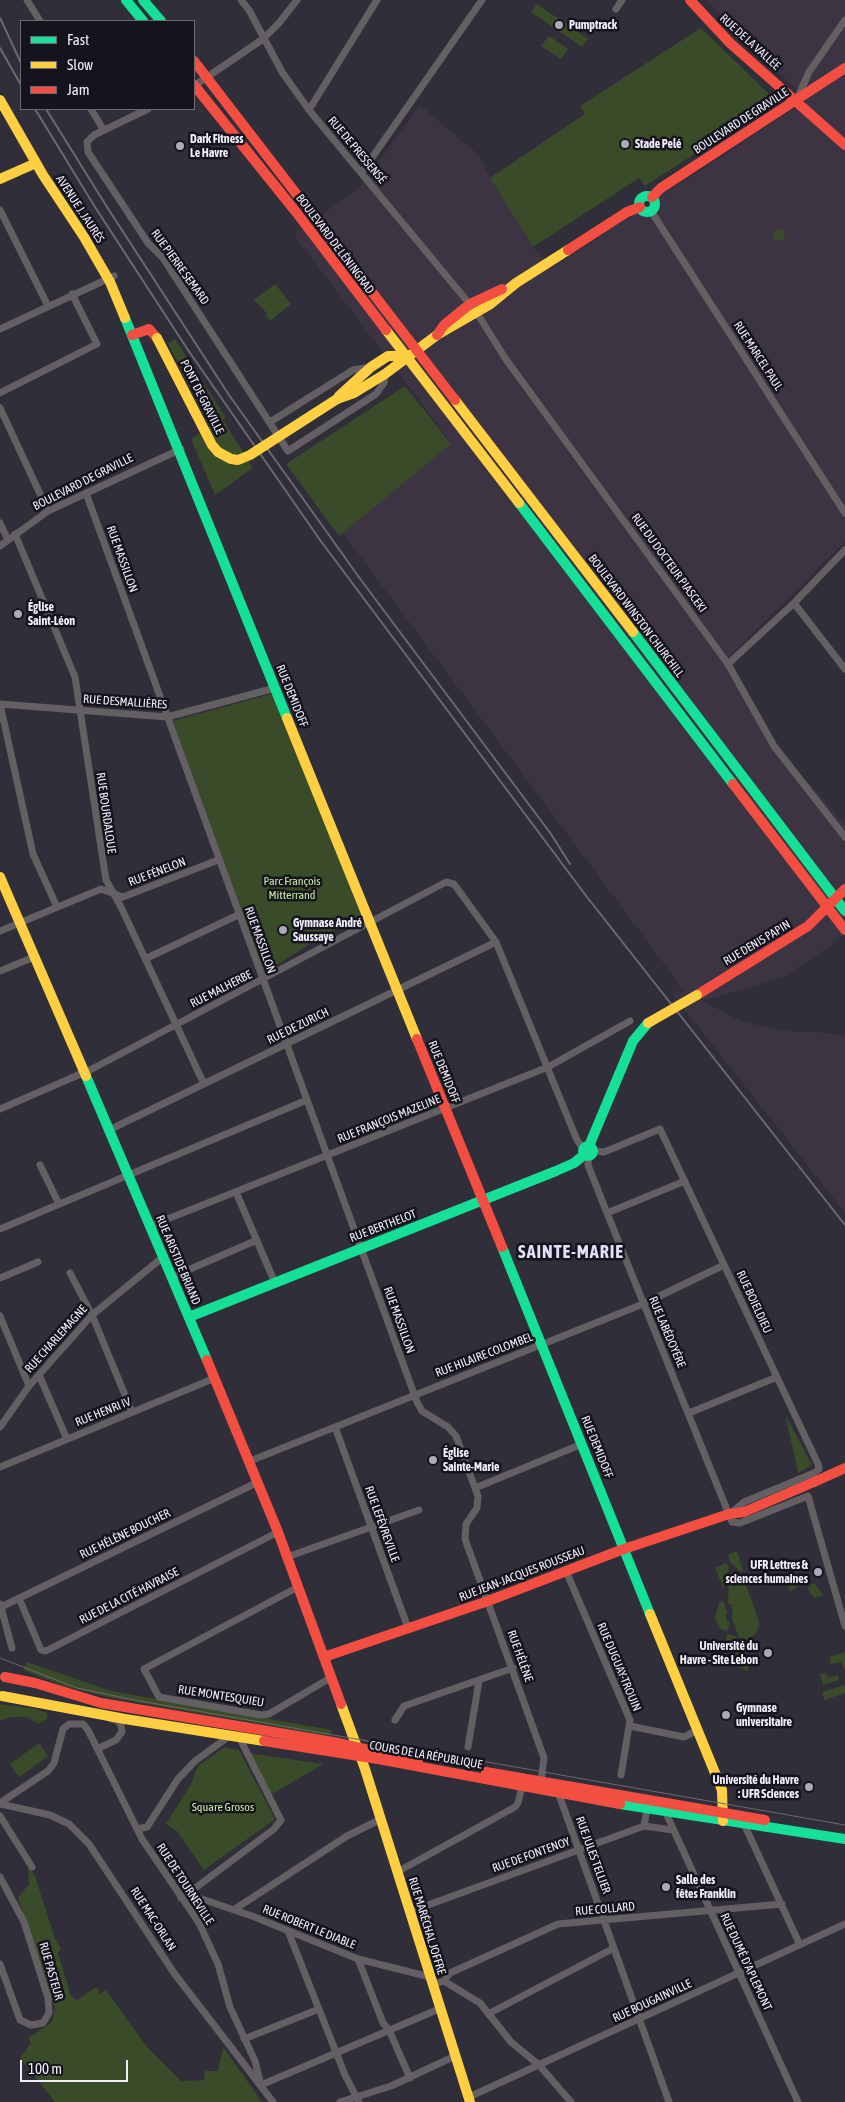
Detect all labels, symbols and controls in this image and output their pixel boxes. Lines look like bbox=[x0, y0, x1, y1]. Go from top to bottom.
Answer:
street label: RUE DE LA VALLÉE bbox=[717, 11, 783, 73]
place label: Pumptrack bbox=[569, 18, 617, 32]
marker: Pumptrack bbox=[553, 19, 565, 31]
legend bbox=[20, 20, 195, 110]
text: Fast bbox=[67, 31, 89, 48]
text: Slow bbox=[67, 56, 93, 73]
text: Jam bbox=[67, 81, 90, 98]
street label: BOULEVARD DE GRAVILLE bbox=[691, 85, 791, 157]
street label: RUE DE PRESSENSÉ bbox=[325, 114, 389, 186]
place label: Dark Fitness Le Havre bbox=[190, 132, 244, 160]
place label: Stade Pelé bbox=[635, 137, 682, 151]
marker: Stade Pelé bbox=[619, 138, 631, 150]
marker: Dark Fitness Le Havre bbox=[174, 140, 186, 152]
street label: AVENUE J. JAURÈS bbox=[53, 172, 107, 246]
street label: BOULEVARD DE LÉNINGRAD bbox=[293, 191, 377, 297]
street label: RUE PIERRE SEMARD bbox=[148, 227, 212, 307]
street label: RUE MARCEL PAUL bbox=[730, 319, 786, 393]
street label: PONT DE GRAVILLE bbox=[177, 357, 227, 437]
street label: BOULEVARD DE GRAVILLE bbox=[31, 451, 135, 513]
street label: RUE DU DOCTEUR PIASCEKI bbox=[628, 511, 710, 615]
street label: RUE MASSILLON bbox=[103, 524, 141, 594]
street label: BOULEVARD WINSTON CHURCHILL bbox=[585, 552, 687, 680]
place label: Église Saint-Léon bbox=[28, 600, 75, 628]
marker: Église Saint-Léon bbox=[12, 608, 24, 620]
street label: RUE DEMIDOFF bbox=[273, 663, 311, 729]
street label: RUE DESMALLIÈRES bbox=[82, 692, 168, 712]
street label: RUE BOURDALOUE bbox=[93, 771, 119, 855]
street label: RUE FÉNELON bbox=[126, 854, 188, 890]
park label: Parc François Mitterrand bbox=[263, 874, 321, 902]
street label: RUE MASSILLON bbox=[241, 905, 279, 975]
place label: Gymnase André Saussaye bbox=[293, 916, 362, 944]
street label: RUE DENIS PAPIN bbox=[721, 917, 793, 969]
marker: Gymnase André Saussaye bbox=[277, 924, 289, 936]
street label: RUE MALHERBE bbox=[188, 967, 254, 1011]
street label: RUE DE ZURICH bbox=[265, 1005, 331, 1047]
street label: RUE DEMIDOFF bbox=[425, 1039, 463, 1105]
street label: RUE FRANÇOIS MAZELINE bbox=[335, 1092, 443, 1146]
street label: RUE BERTHELOT bbox=[348, 1207, 418, 1245]
street label: RUE ARISTIDE BRIAND bbox=[153, 1213, 203, 1307]
district label: SAINTE-MARIE bbox=[517, 1241, 625, 1263]
street label: RUE BOIELDIEU bbox=[733, 1268, 775, 1336]
street label: RUE MASSILLON bbox=[380, 1285, 418, 1355]
street label: RUE LABÉDOYÈRE bbox=[646, 1294, 688, 1370]
street label: RUE CHARLEMAGNE bbox=[22, 1302, 90, 1376]
street label: RUE HILAIRE COLOMBEL bbox=[433, 1330, 535, 1380]
street label: RUE HENRI IV bbox=[73, 1394, 133, 1430]
street label: RUE DEMIDOFF bbox=[578, 1414, 616, 1480]
place label: Église Sainte-Marie bbox=[443, 1446, 499, 1474]
marker: Église Sainte-Marie bbox=[427, 1454, 439, 1466]
street label: RUE LEFÈVREVILLE bbox=[362, 1484, 402, 1564]
street label: RUE HÉLÈNE BOUCHER bbox=[77, 1506, 173, 1562]
street label: RUE JEAN-JACQUES ROUSSEAU bbox=[457, 1543, 587, 1605]
place label: UFR Lettres & sciences humaines bbox=[725, 1558, 808, 1586]
street label: RUE DE LA CITÉ HAVRAISE bbox=[77, 1565, 181, 1627]
marker: UFR Lettres & sciences humaines bbox=[812, 1566, 824, 1578]
street label: RUE DUGUAY-TROUIN bbox=[594, 1621, 644, 1713]
street label: RUE HÉLÈNE bbox=[504, 1628, 536, 1684]
place label: Université du Havre - Site Lebon bbox=[680, 1639, 758, 1667]
marker: Université du Havre - Site Lebon bbox=[762, 1647, 774, 1659]
street label: RUE MONTESQUIEU bbox=[177, 1682, 265, 1710]
place label: Gymnase universitaire bbox=[736, 1701, 792, 1729]
marker: Gymnase universitaire bbox=[720, 1709, 732, 1721]
street label: COURS DE LA RÉPUBLIQUE bbox=[368, 1738, 484, 1772]
place label: Université du Havre : UFR Sciences bbox=[712, 1773, 799, 1801]
marker: Université du Havre : UFR Sciences bbox=[803, 1781, 815, 1793]
park label: Square Grosos bbox=[192, 1800, 254, 1814]
street label: RUE JULES TELLIER bbox=[572, 1814, 614, 1896]
street label: RUE DE FONTENOY bbox=[490, 1834, 572, 1876]
street label: RUE DE TOURNEVILLE bbox=[153, 1841, 217, 1927]
place label: Salle des fêtes Franklin bbox=[676, 1873, 736, 1901]
street label: RUE MARÉCHAL JOFFRE bbox=[405, 1876, 449, 1976]
marker: Salle des fêtes Franklin bbox=[660, 1881, 672, 1893]
street label: RUE MAC-ORLAN bbox=[127, 1885, 179, 1953]
street label: RUE COLLARD bbox=[575, 1899, 635, 1919]
street label: RUE ROBERT LE DIABLE bbox=[260, 1902, 358, 1952]
street label: RUE DUMÉ D'APLEMONT bbox=[717, 1911, 775, 2013]
street label: RUE PASTEUR bbox=[36, 1940, 66, 2002]
street label: RUE BOUGAINVILLE bbox=[610, 1976, 694, 2026]
scale bar bbox=[22, 2050, 130, 2082]
text: 100 m bbox=[28, 2060, 62, 2077]

